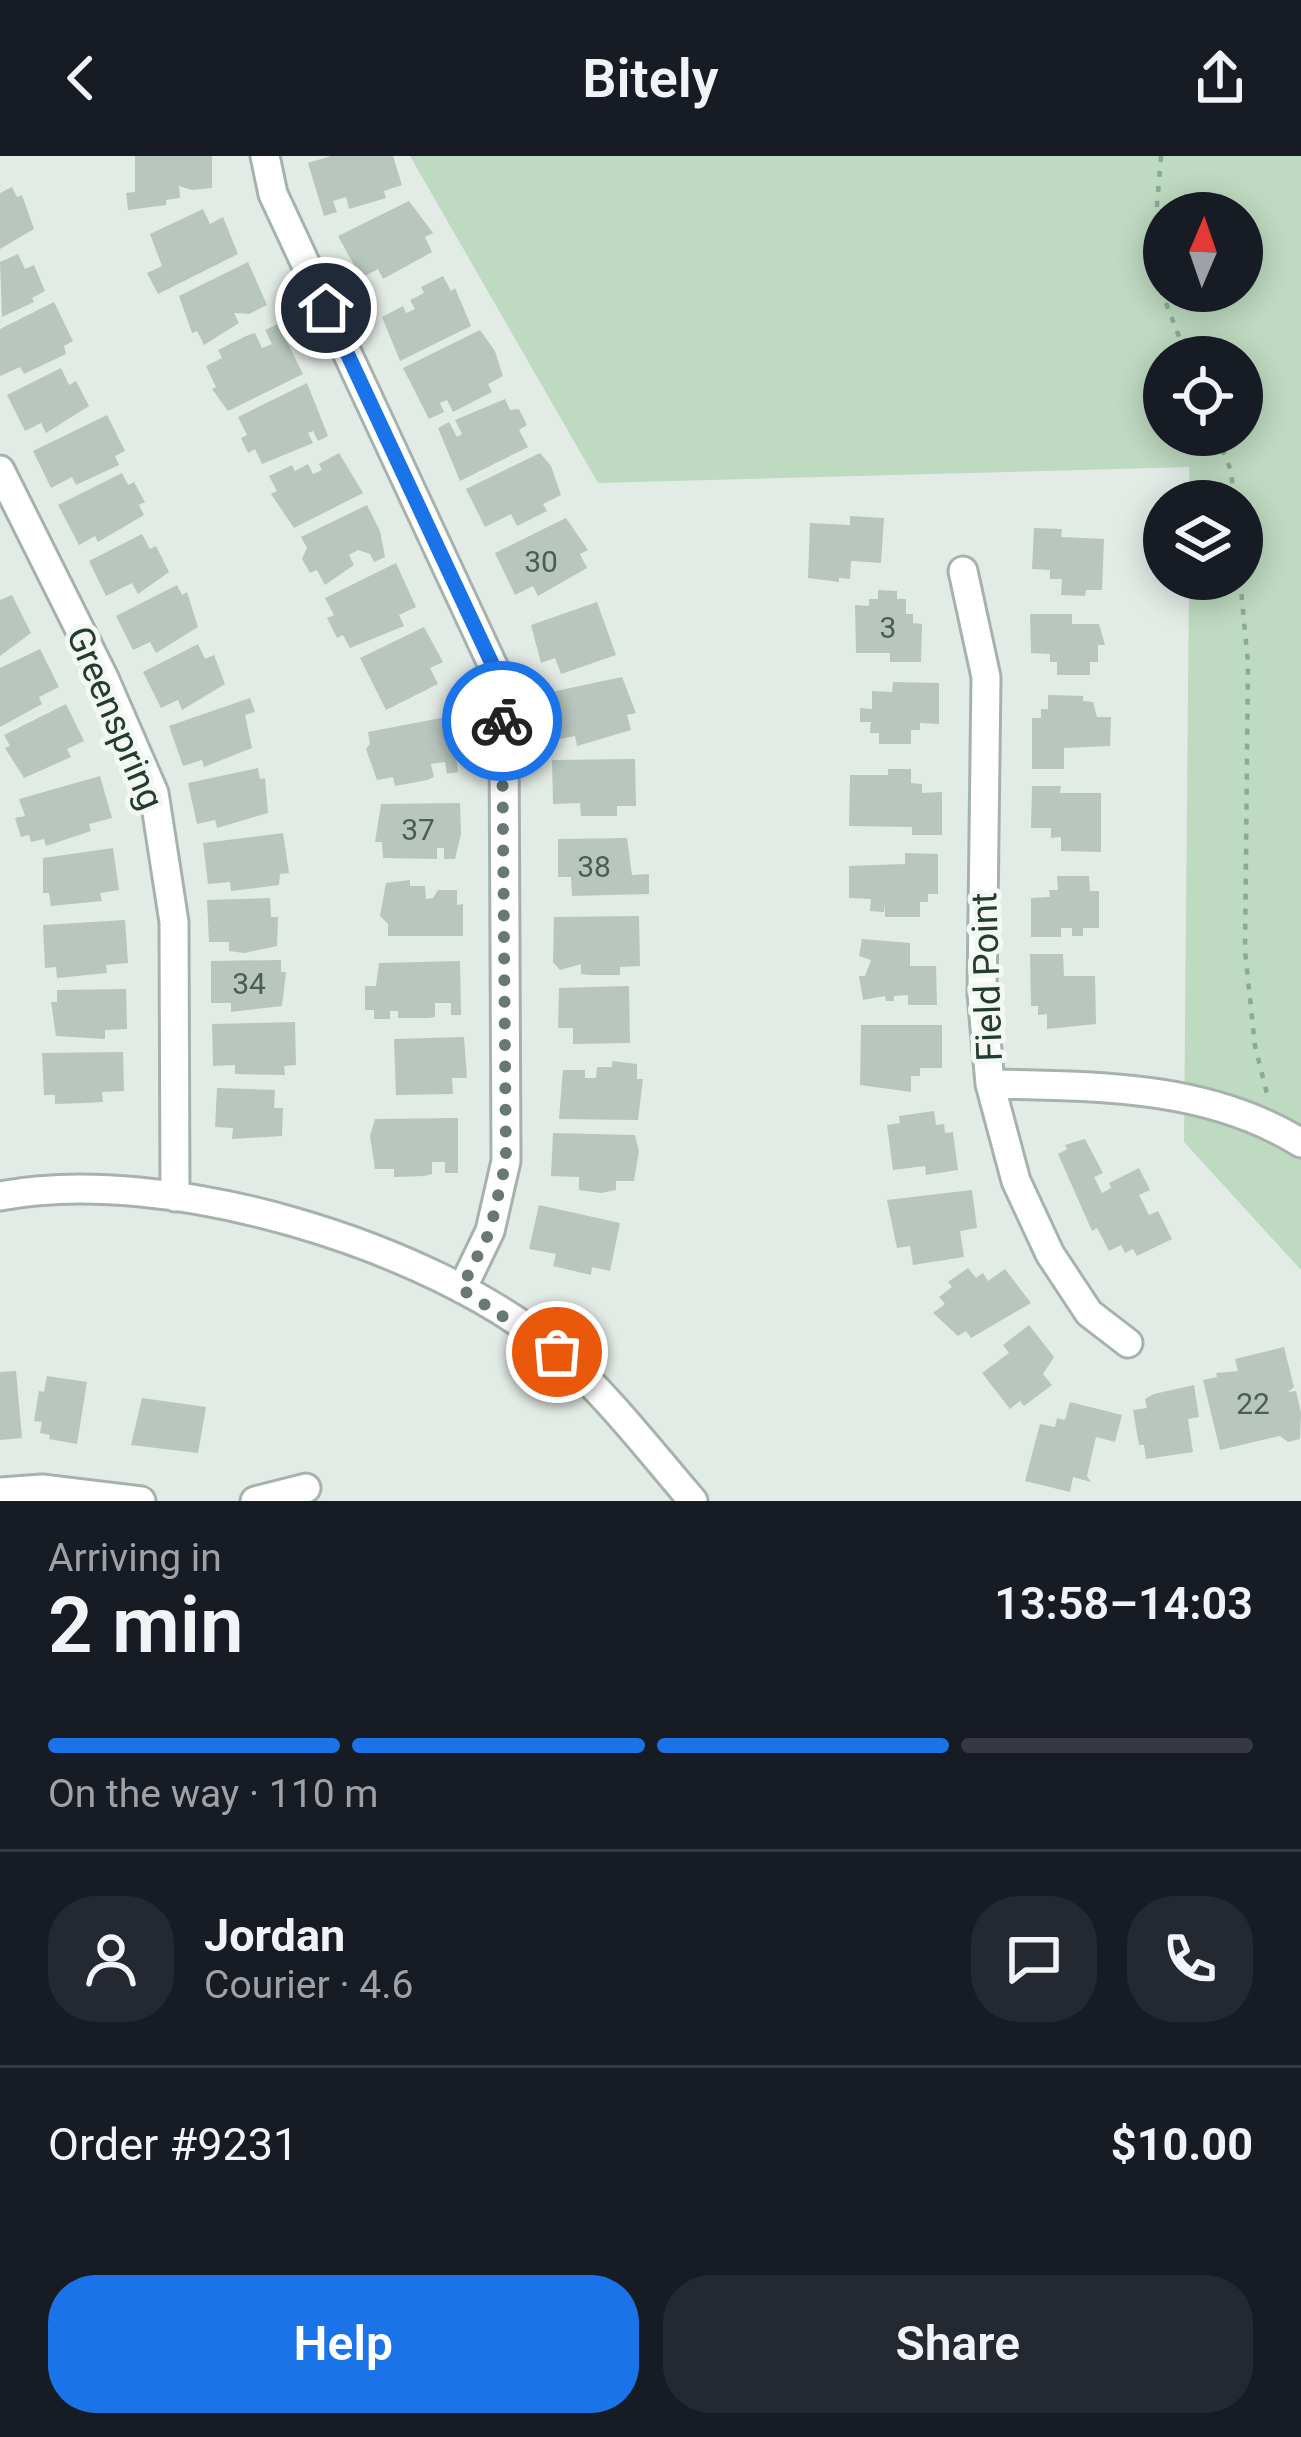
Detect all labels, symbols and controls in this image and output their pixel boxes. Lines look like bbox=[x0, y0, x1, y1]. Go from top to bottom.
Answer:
icon: back bbox=[48, 45, 114, 111]
icon: share bbox=[1187, 45, 1253, 111]
text: Bitely bbox=[582, 47, 719, 110]
north arrow bbox=[1143, 192, 1263, 312]
map controls bbox=[1143, 192, 1263, 600]
pin bbox=[275, 257, 377, 359]
icon: home bbox=[293, 275, 359, 341]
button: locate bbox=[1143, 336, 1263, 456]
button: layers bbox=[1143, 480, 1263, 600]
house number: 30 bbox=[524, 544, 558, 579]
house number: 3 bbox=[880, 610, 896, 645]
street label: Greenspring bbox=[58, 620, 172, 816]
courier bbox=[442, 661, 562, 781]
icon: bike bbox=[469, 688, 535, 754]
house number: 37 bbox=[401, 812, 435, 847]
house number: 38 bbox=[577, 849, 611, 884]
street label: Field Point bbox=[963, 892, 1011, 1062]
house number: 34 bbox=[232, 966, 266, 1001]
pin bbox=[506, 1301, 608, 1403]
icon: bag bbox=[524, 1319, 590, 1385]
house number: 22 bbox=[1236, 1386, 1270, 1421]
text: Arriving in bbox=[48, 1535, 222, 1581]
text: 13:58–14:03 bbox=[994, 1577, 1253, 1630]
text: 2 min bbox=[48, 1580, 244, 1671]
text: On the way · 110 m bbox=[48, 1771, 379, 1817]
button: person bbox=[48, 1896, 174, 2022]
button: chat bbox=[971, 1896, 1097, 2022]
button: phone bbox=[1127, 1896, 1253, 2022]
text: Jordan bbox=[204, 1909, 345, 1962]
text: Courier · 4.6 bbox=[204, 1962, 413, 2008]
text: Order #9231 bbox=[48, 2118, 298, 2171]
text: $10.00 bbox=[1111, 2118, 1253, 2171]
button: Help bbox=[48, 2275, 639, 2413]
button: Share bbox=[663, 2275, 1253, 2413]

